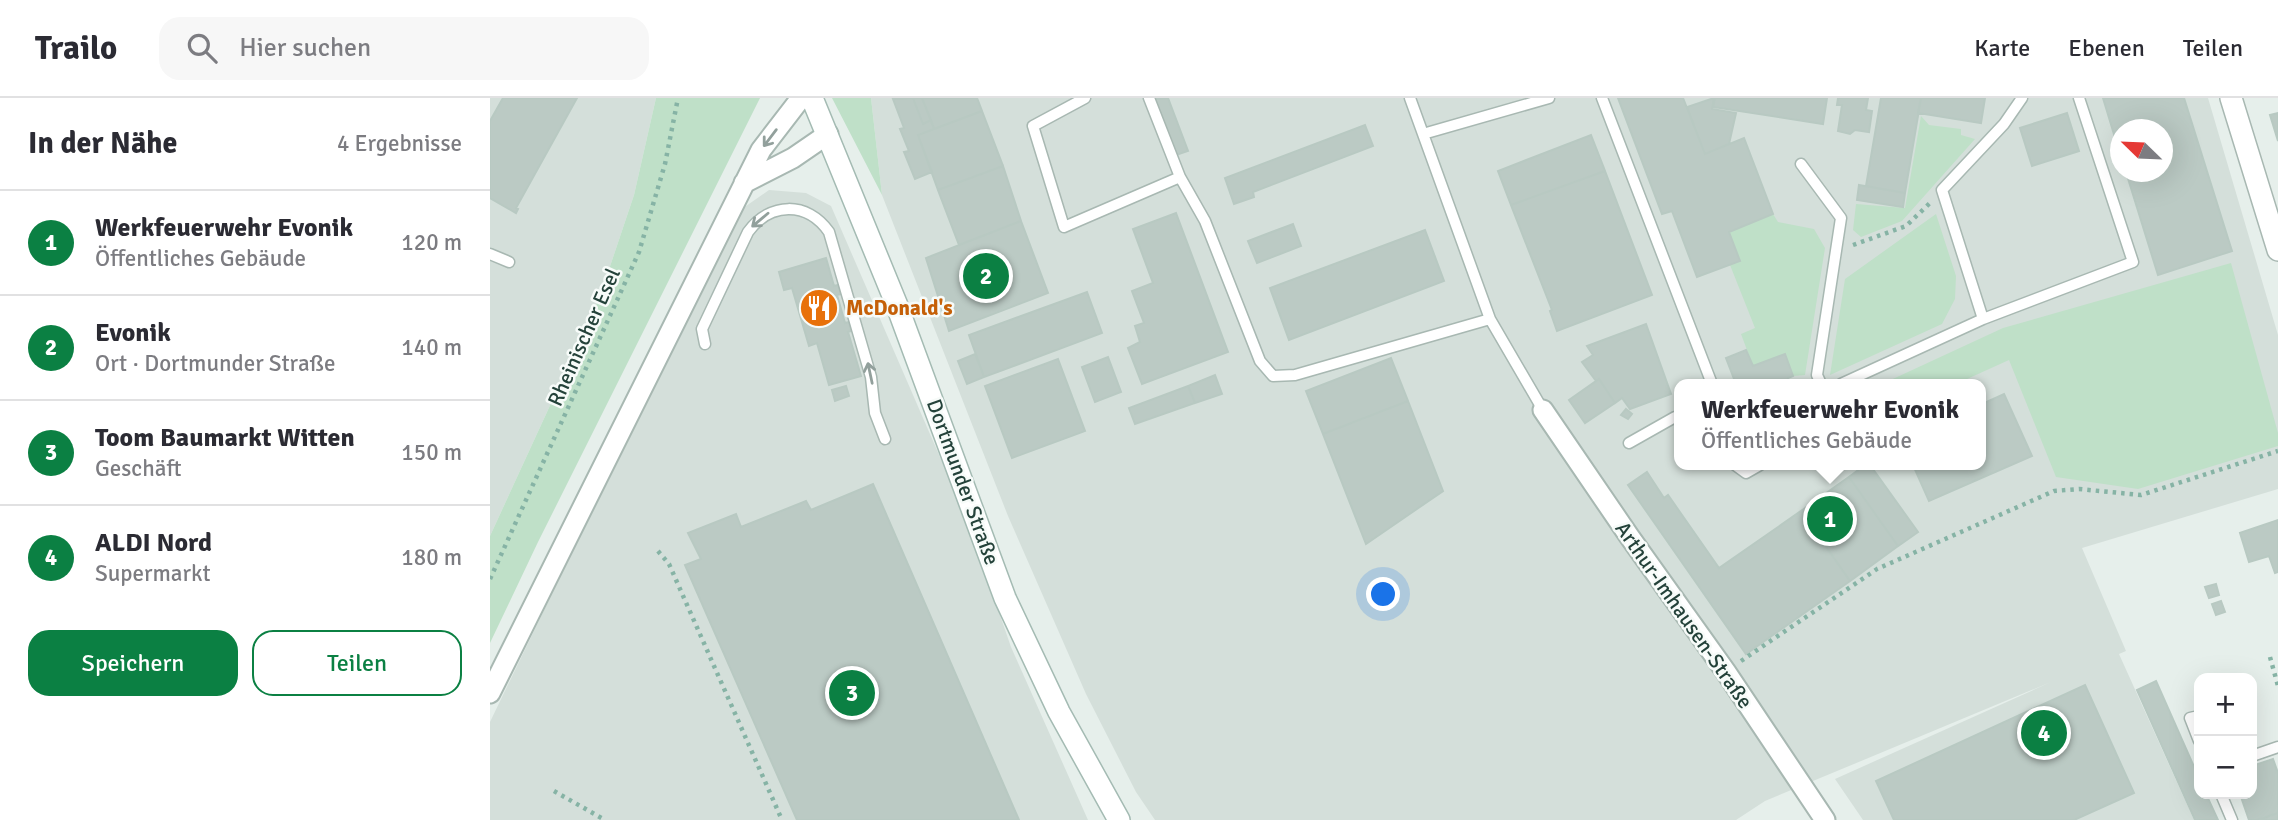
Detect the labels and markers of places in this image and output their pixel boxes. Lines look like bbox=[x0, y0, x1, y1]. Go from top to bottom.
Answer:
pin: 2 bbox=[963, 250, 1009, 302]
restaurant icon: McDonald's bbox=[798, 287, 840, 329]
place label: McDonald's bbox=[846, 295, 953, 321]
pin: 1 bbox=[1807, 493, 1853, 545]
pin: 3 bbox=[829, 667, 875, 719]
pin: 4 bbox=[2021, 707, 2067, 759]

